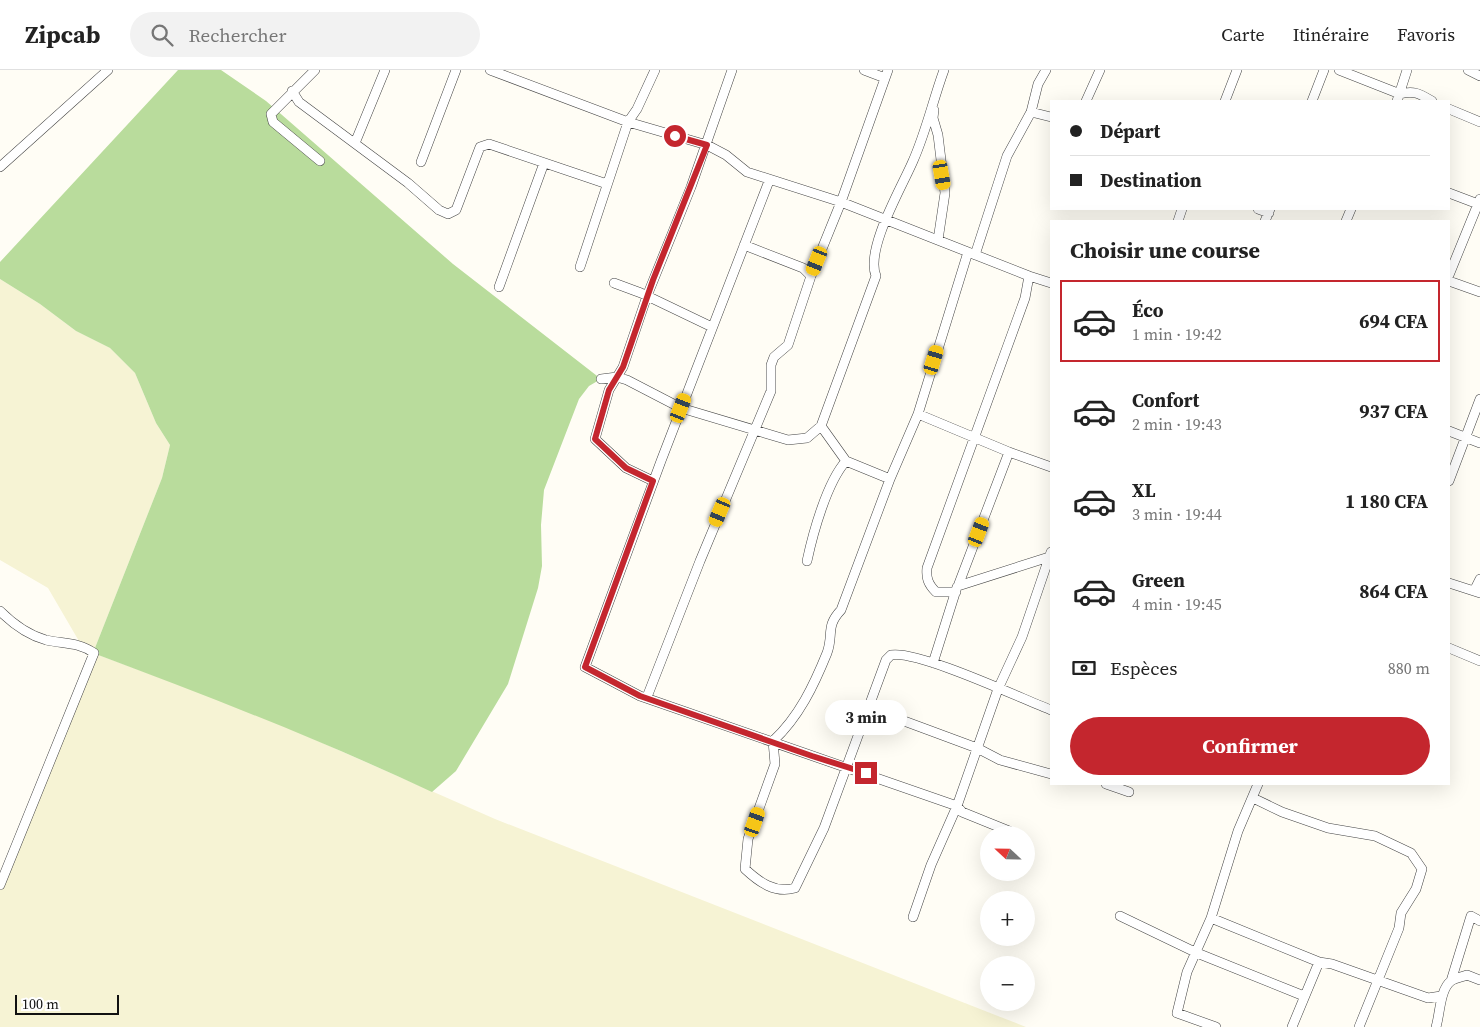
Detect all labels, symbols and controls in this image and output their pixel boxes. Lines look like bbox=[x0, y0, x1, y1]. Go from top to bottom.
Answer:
search box bbox=[130, 12, 480, 57]
text: Zipcab bbox=[25, 18, 100, 51]
icon: search bbox=[148, 21, 176, 49]
text: Rechercher bbox=[188, 22, 287, 48]
text: Carte bbox=[1221, 22, 1265, 47]
text: Itinéraire bbox=[1293, 22, 1369, 47]
text: Favoris bbox=[1397, 22, 1455, 47]
text: Départ bbox=[1100, 118, 1160, 144]
route start bbox=[664, 125, 686, 147]
car bbox=[932, 159, 951, 191]
text: Destination bbox=[1100, 167, 1202, 193]
text: Choisir une course bbox=[1070, 235, 1260, 265]
car bbox=[804, 244, 829, 278]
text: Éco bbox=[1132, 297, 1164, 323]
icon: car bbox=[1072, 299, 1117, 344]
text: 694 CFA bbox=[1359, 308, 1428, 334]
text: 1 min · 19:42 bbox=[1132, 323, 1222, 345]
car bbox=[922, 343, 945, 377]
text: Confort bbox=[1132, 387, 1199, 413]
icon: car bbox=[1072, 389, 1117, 434]
car bbox=[668, 391, 693, 425]
text: 937 CFA bbox=[1359, 398, 1428, 424]
text: 2 min · 19:43 bbox=[1132, 413, 1222, 435]
text: XL bbox=[1132, 477, 1155, 503]
icon: car bbox=[1072, 479, 1117, 524]
text: 1 180 CFA bbox=[1345, 488, 1428, 514]
car bbox=[707, 495, 732, 529]
text: 3 min · 19:44 bbox=[1132, 503, 1222, 525]
car bbox=[966, 515, 991, 549]
text: Green bbox=[1132, 567, 1185, 593]
icon: car bbox=[1072, 569, 1117, 614]
text: 864 CFA bbox=[1359, 578, 1428, 604]
text: 4 min · 19:45 bbox=[1132, 593, 1222, 615]
icon: cash bbox=[1070, 654, 1098, 682]
text: Espèces bbox=[1110, 655, 1178, 681]
text: 880 m bbox=[1388, 657, 1430, 679]
callout: 3 min bbox=[825, 700, 907, 736]
text: 3 min bbox=[845, 706, 887, 728]
button: Confirmer bbox=[1070, 717, 1430, 775]
route end bbox=[855, 762, 877, 784]
car bbox=[743, 805, 766, 839]
north arrow bbox=[980, 826, 1035, 881]
map controls bbox=[980, 826, 1035, 1011]
button: + bbox=[980, 891, 1035, 946]
button: − bbox=[980, 956, 1035, 1011]
scale bar bbox=[15, 992, 119, 1015]
text: 100 m bbox=[22, 994, 59, 1014]

